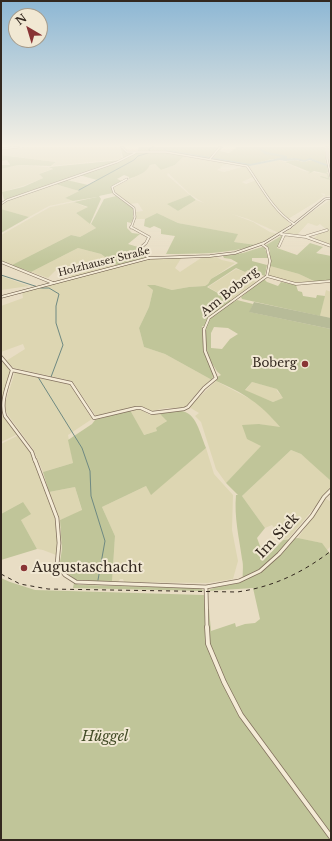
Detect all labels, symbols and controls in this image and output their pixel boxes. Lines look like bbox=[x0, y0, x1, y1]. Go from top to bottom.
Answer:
north arrow bbox=[8, 8, 48, 48]
text: N bbox=[13, 11, 30, 28]
street label: Holzhauser Straße bbox=[57, 245, 151, 279]
street label: Am Boberg bbox=[198, 264, 262, 320]
place label: Boberg bbox=[252, 357, 297, 371]
marker: Boberg bbox=[300, 359, 310, 369]
street label: Im Siek bbox=[253, 510, 303, 562]
place label: Augustaschacht bbox=[32, 560, 143, 576]
marker: Augustaschacht bbox=[19, 563, 29, 573]
park label: Hüggel bbox=[82, 729, 128, 745]

